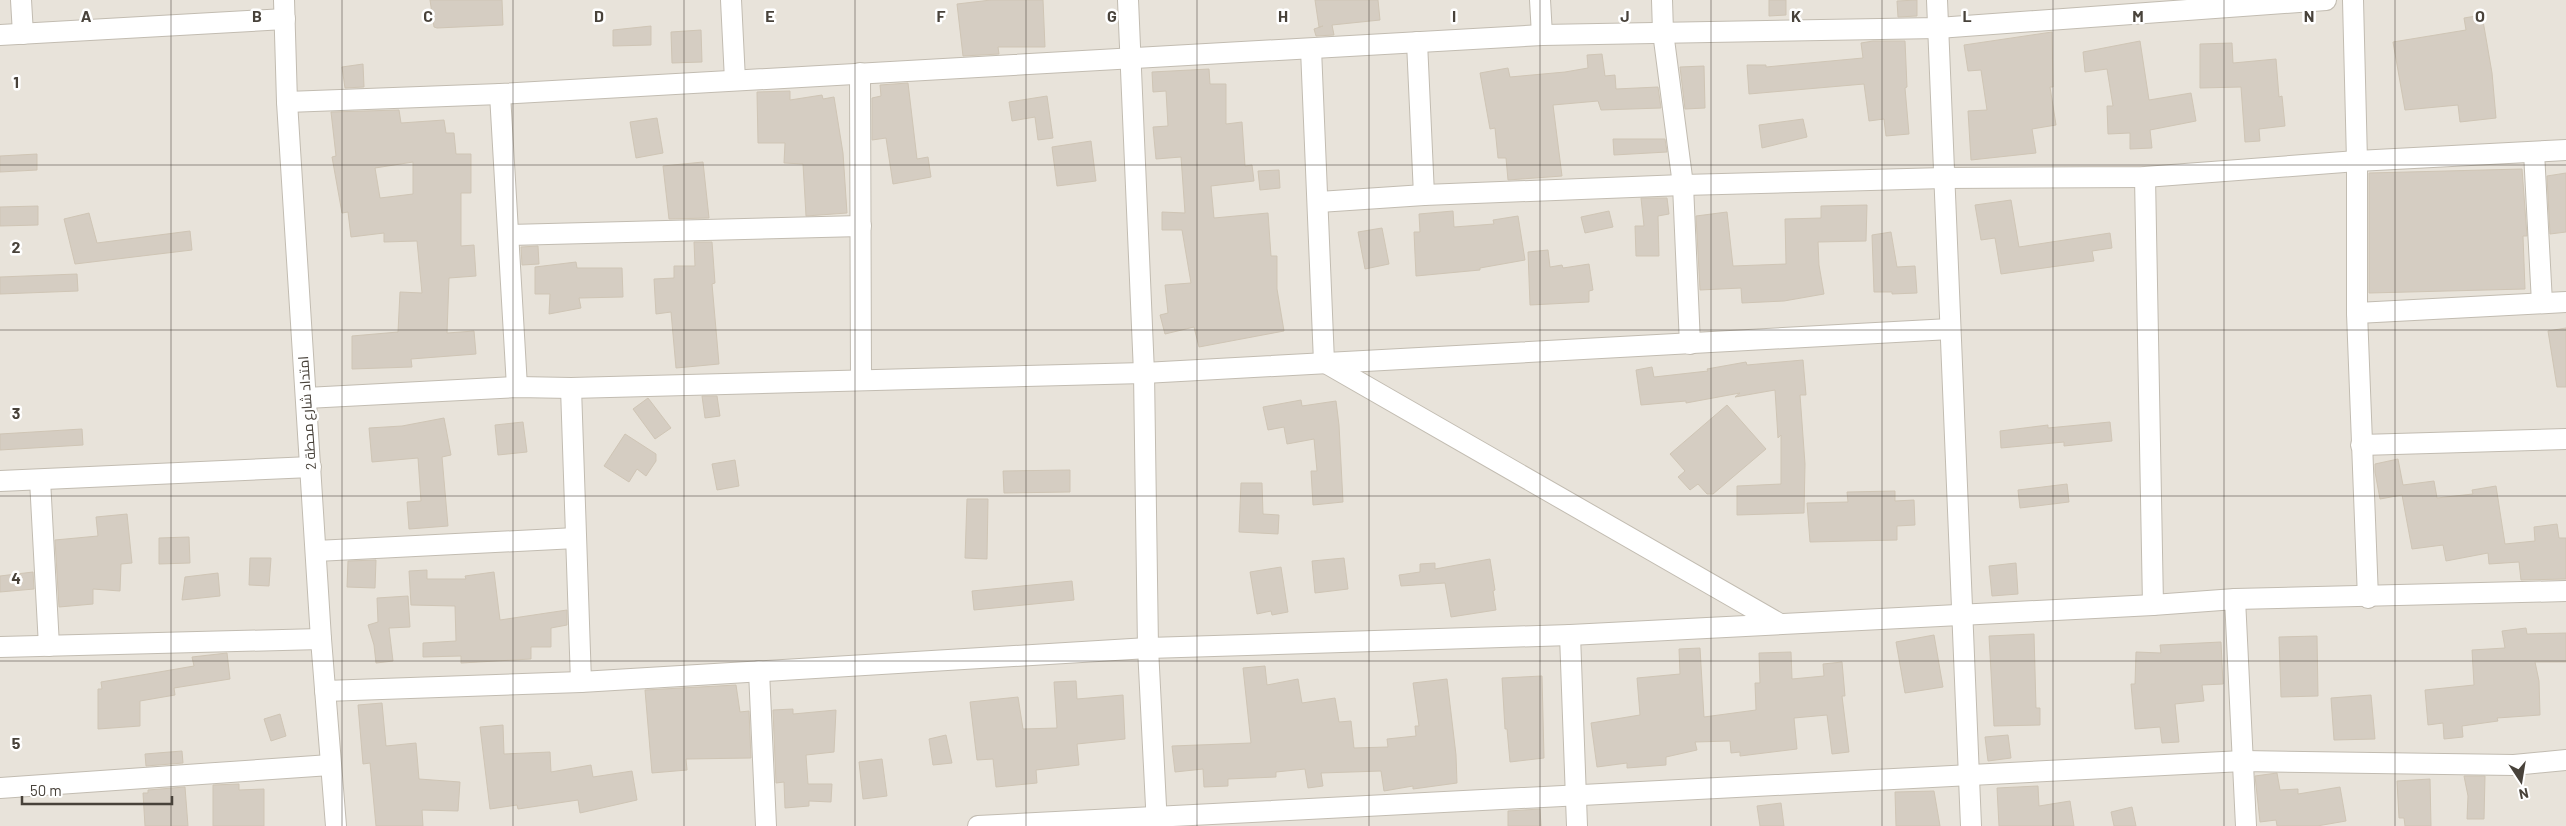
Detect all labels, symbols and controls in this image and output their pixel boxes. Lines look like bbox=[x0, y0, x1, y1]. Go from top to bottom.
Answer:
text: A bbox=[81, 6, 92, 25]
text: B bbox=[252, 6, 262, 25]
text: C bbox=[423, 6, 433, 25]
text: D bbox=[594, 6, 604, 25]
text: E bbox=[765, 6, 775, 25]
text: F bbox=[937, 6, 946, 25]
text: G bbox=[1107, 6, 1117, 25]
text: H bbox=[1278, 6, 1288, 25]
text: I bbox=[1452, 6, 1456, 25]
text: J bbox=[1620, 6, 1630, 25]
text: K bbox=[1791, 6, 1801, 25]
text: L bbox=[1962, 6, 1972, 25]
text: M bbox=[2132, 6, 2144, 25]
text: N bbox=[2304, 6, 2314, 25]
text: O bbox=[2475, 6, 2485, 25]
text: 1 bbox=[13, 72, 19, 91]
text: 2 bbox=[12, 237, 21, 256]
street label: امتداد شارع محطة 2 bbox=[294, 356, 320, 470]
text: 3 bbox=[12, 403, 20, 422]
text: 4 bbox=[11, 568, 21, 587]
text: 5 bbox=[12, 733, 21, 752]
north arrow bbox=[2496, 756, 2546, 806]
scale bar bbox=[22, 774, 172, 806]
text: 50 m bbox=[30, 781, 62, 799]
text: N bbox=[2517, 785, 2530, 803]

